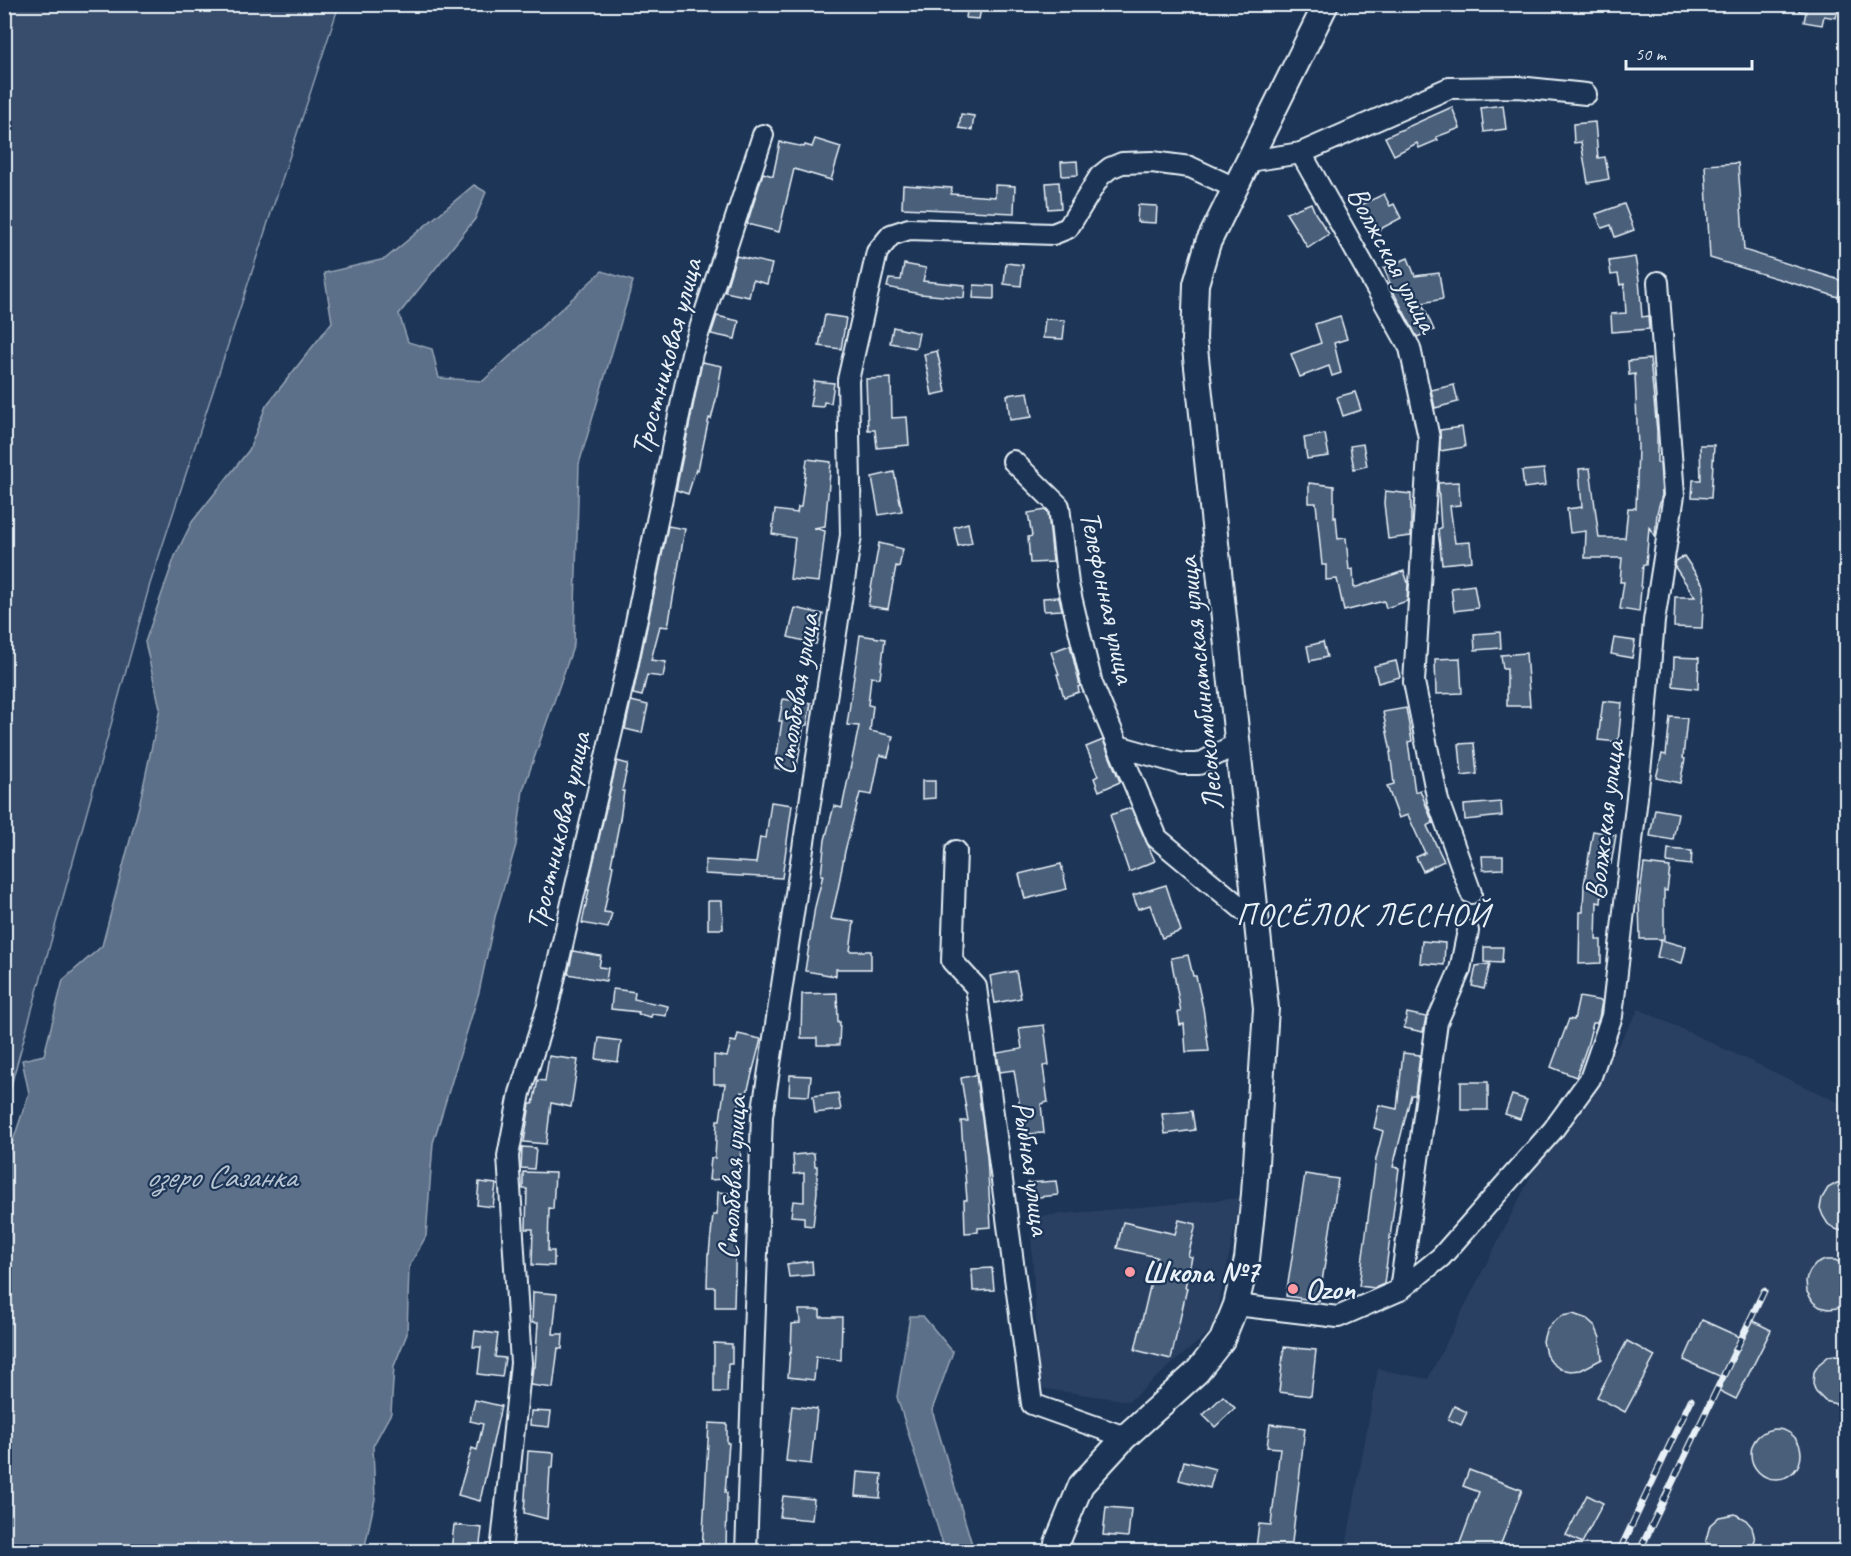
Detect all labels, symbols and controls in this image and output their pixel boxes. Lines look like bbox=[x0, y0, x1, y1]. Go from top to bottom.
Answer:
scale bar bbox=[1626, 33, 1752, 71]
text: 50 m bbox=[1635, 43, 1668, 65]
street label: Волжская улица bbox=[1339, 179, 1449, 341]
street label: Тростниковая улица bbox=[621, 253, 711, 460]
street label: Телефонная улица bbox=[1071, 507, 1145, 689]
street label: Лесокомбинатская улица bbox=[1168, 553, 1232, 813]
street label: Столбовая улица bbox=[764, 609, 828, 777]
street label: Тростниковая улица bbox=[517, 726, 600, 934]
street label: Волжская улица bbox=[1575, 735, 1633, 902]
district label: ПОСЁЛОК ЛЕСНОЙ bbox=[1236, 894, 1493, 935]
street label: Столбовая улица bbox=[709, 1094, 755, 1260]
street label: Рыбная улица bbox=[1004, 1099, 1060, 1239]
water label: озеро Сазанка bbox=[146, 1156, 300, 1197]
place label: Школа №7 bbox=[1142, 1253, 1263, 1291]
marker: Школа №7 bbox=[1123, 1265, 1137, 1279]
place label: Ozon bbox=[1305, 1270, 1356, 1308]
marker: Ozon bbox=[1286, 1282, 1300, 1296]

